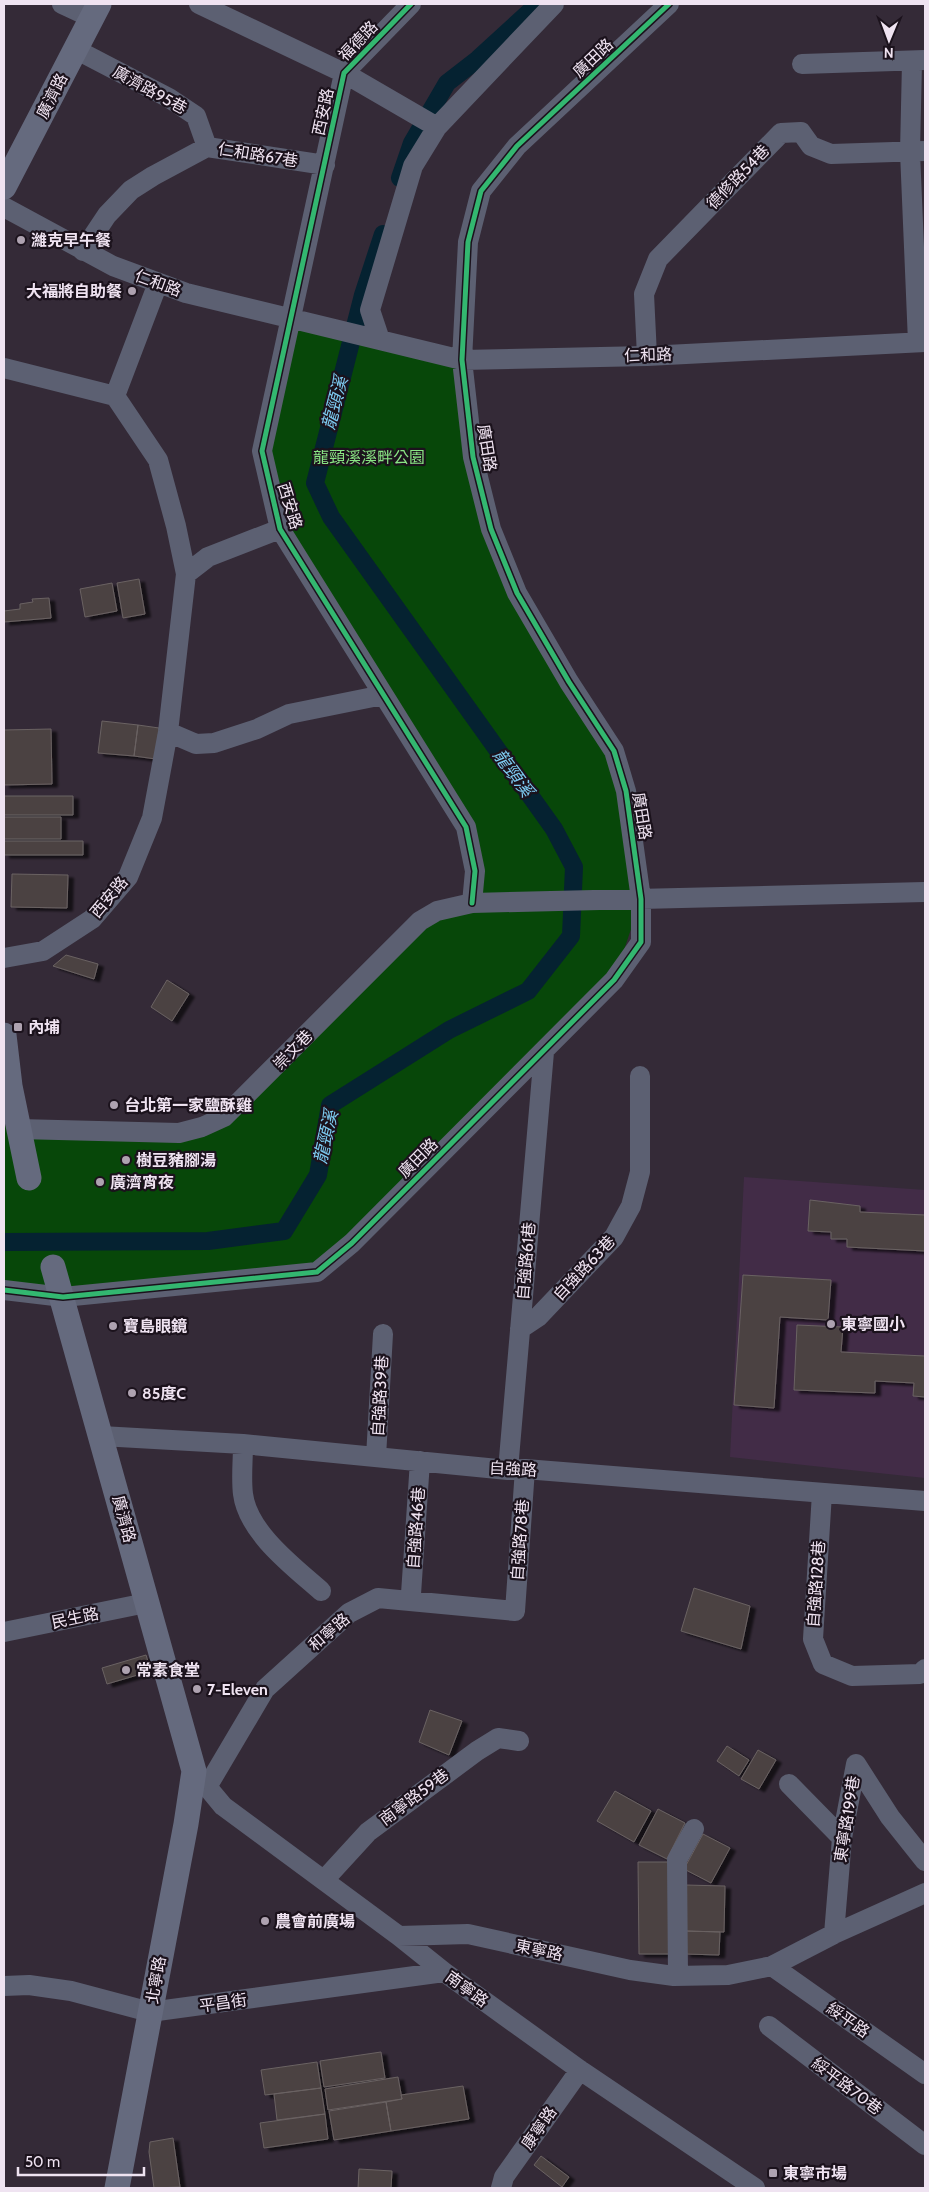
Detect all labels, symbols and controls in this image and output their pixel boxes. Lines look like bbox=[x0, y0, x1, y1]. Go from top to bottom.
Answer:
north arrow bbox=[864, 15, 914, 65]
street label: 福德路 bbox=[334, 17, 382, 65]
street label: 廣田路 bbox=[569, 35, 617, 81]
text: N bbox=[884, 44, 894, 62]
street label: 廣濟路95巷 bbox=[110, 62, 190, 118]
street label: 廣濟路 bbox=[33, 70, 71, 122]
street label: 西安路 bbox=[309, 87, 337, 137]
street label: 仁和路67巷 bbox=[217, 139, 299, 171]
street label: 德修路54巷 bbox=[703, 141, 773, 213]
place label: 濰克早午餐 bbox=[31, 231, 111, 250]
marker: 濰克早午餐 bbox=[15, 234, 27, 246]
street label: 仁和路 bbox=[132, 266, 184, 300]
place label: 大福將自助餐 bbox=[26, 282, 122, 301]
marker: 大福將自助餐 bbox=[126, 285, 138, 297]
street label: 仁和路 bbox=[624, 345, 672, 365]
water label: 龍頸溪 bbox=[317, 371, 353, 432]
street label: 廣田路 bbox=[474, 423, 500, 473]
park label: 龍頸溪溪畔公園 bbox=[313, 448, 425, 467]
street label: 西安路 bbox=[274, 480, 306, 532]
water label: 龍頸溪 bbox=[488, 745, 540, 804]
street label: 廣田路 bbox=[629, 791, 655, 841]
street label: 西安路 bbox=[86, 873, 132, 921]
place label: 內埔 bbox=[28, 1018, 60, 1037]
marker: 內埔 bbox=[12, 1021, 24, 1033]
street label: 崇文巷 bbox=[269, 1026, 317, 1074]
place label: 台北第一家鹽酥雞 bbox=[124, 1096, 252, 1115]
marker: 台北第一家鹽酥雞 bbox=[108, 1099, 120, 1111]
water label: 龍頸溪 bbox=[309, 1105, 343, 1166]
street label: 廣田路 bbox=[394, 1134, 442, 1182]
place label: 樹豆豬腳湯 bbox=[136, 1151, 216, 1170]
marker: 樹豆豬腳湯 bbox=[120, 1154, 132, 1166]
place label: 廣濟宵夜 bbox=[110, 1173, 174, 1192]
marker: 廣濟宵夜 bbox=[94, 1176, 106, 1188]
street label: 自強路61巷 bbox=[513, 1221, 539, 1301]
street label: 自強路63巷 bbox=[549, 1232, 619, 1304]
place label: 東寧國小 bbox=[841, 1315, 905, 1334]
place label: 寶島眼鏡 bbox=[123, 1317, 187, 1336]
marker: 東寧國小 bbox=[825, 1318, 837, 1330]
marker: 寶島眼鏡 bbox=[107, 1320, 119, 1332]
street label: 自強路39巷 bbox=[368, 1355, 392, 1437]
place label: 85度C bbox=[142, 1384, 186, 1403]
marker: 85度C bbox=[126, 1387, 138, 1399]
street label: 自強路 bbox=[489, 1458, 537, 1480]
street label: 自強路46巷 bbox=[404, 1486, 428, 1570]
street label: 廣濟路 bbox=[109, 1493, 139, 1545]
street label: 自強路78巷 bbox=[508, 1499, 532, 1581]
street label: 自強路128巷 bbox=[803, 1540, 829, 1628]
street label: 民生路 bbox=[50, 1604, 100, 1632]
street label: 和寧路 bbox=[305, 1609, 353, 1655]
place label: 常素食堂 bbox=[136, 1661, 200, 1680]
marker: 常素食堂 bbox=[120, 1664, 132, 1676]
place label: 7-Eleven bbox=[207, 1680, 268, 1699]
marker: 7-Eleven bbox=[191, 1683, 203, 1695]
street label: 南寧路59巷 bbox=[376, 1765, 452, 1829]
street label: 東寧路199巷 bbox=[831, 1774, 863, 1864]
place label: 農會前廣場 bbox=[275, 1912, 355, 1931]
marker: 農會前廣場 bbox=[259, 1915, 271, 1927]
street label: 東寧路 bbox=[514, 1936, 564, 1964]
street label: 北寧路 bbox=[142, 1955, 170, 2005]
street label: 南寧路 bbox=[442, 1967, 492, 2011]
street label: 平昌街 bbox=[198, 1990, 248, 2016]
street label: 綏平路 bbox=[823, 1998, 873, 2042]
street label: 綏平路70巷 bbox=[808, 2053, 886, 2119]
street label: 康寧路 bbox=[517, 2103, 561, 2153]
scale bar bbox=[18, 2144, 144, 2176]
text: 50 m bbox=[25, 2153, 60, 2171]
place label: 東寧市場 bbox=[783, 2164, 847, 2183]
marker: 東寧市場 bbox=[767, 2167, 779, 2179]

